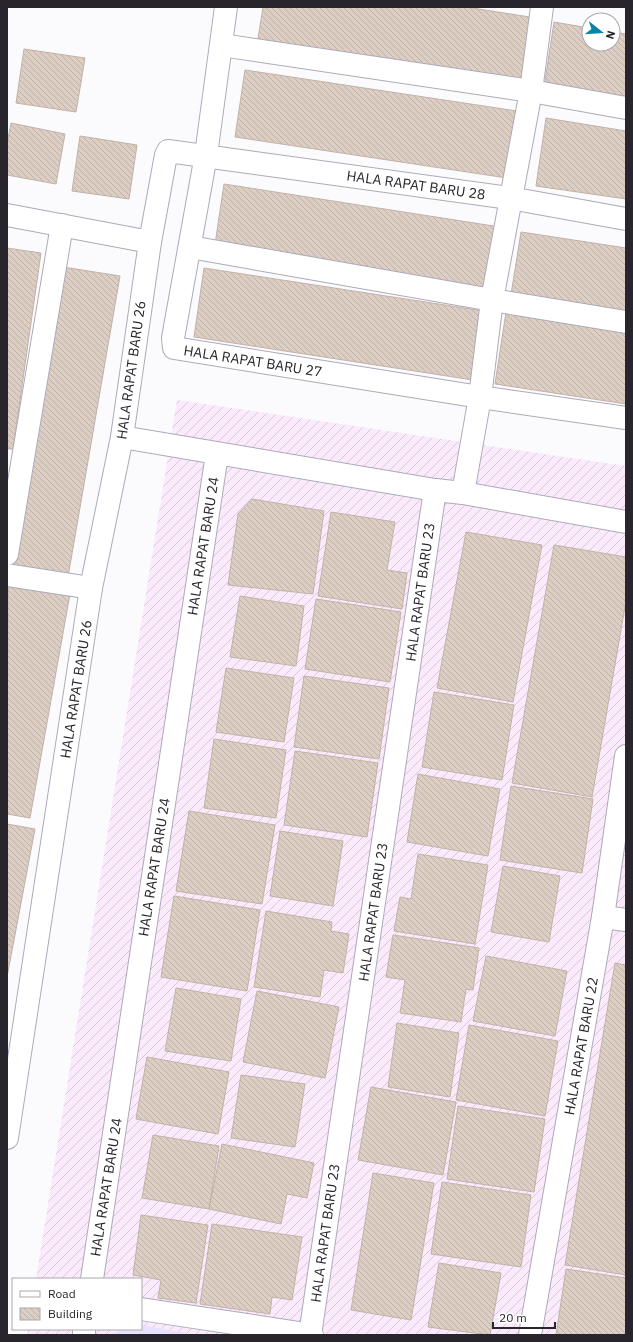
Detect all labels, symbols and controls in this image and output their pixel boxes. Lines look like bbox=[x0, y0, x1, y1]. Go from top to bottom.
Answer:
north arrow bbox=[581, 12, 621, 52]
text: N bbox=[603, 29, 618, 41]
street label: HALA RAPAT BARU 28 bbox=[345, 166, 487, 204]
street label: HALA RAPAT BARU 26 bbox=[112, 299, 150, 441]
street label: HALA RAPAT BARU 27 bbox=[182, 341, 324, 381]
street label: HALA RAPAT BARU 24 bbox=[183, 475, 223, 617]
street label: HALA RAPAT BARU 23 bbox=[401, 521, 439, 663]
street label: HALA RAPAT BARU 26 bbox=[56, 618, 96, 760]
street label: HALA RAPAT BARU 24 bbox=[134, 796, 174, 938]
street label: HALA RAPAT BARU 23 bbox=[354, 841, 392, 983]
street label: HALA RAPAT BARU 22 bbox=[560, 976, 602, 1116]
street label: HALA RAPAT BARU 24 bbox=[86, 1116, 126, 1258]
street label: HALA RAPAT BARU 23 bbox=[306, 1162, 344, 1304]
legend bbox=[12, 1278, 142, 1330]
text: Road bbox=[48, 1286, 76, 1301]
scale bar bbox=[493, 1304, 555, 1330]
text: Building bbox=[48, 1306, 93, 1321]
text: 20 m bbox=[499, 1310, 527, 1325]

